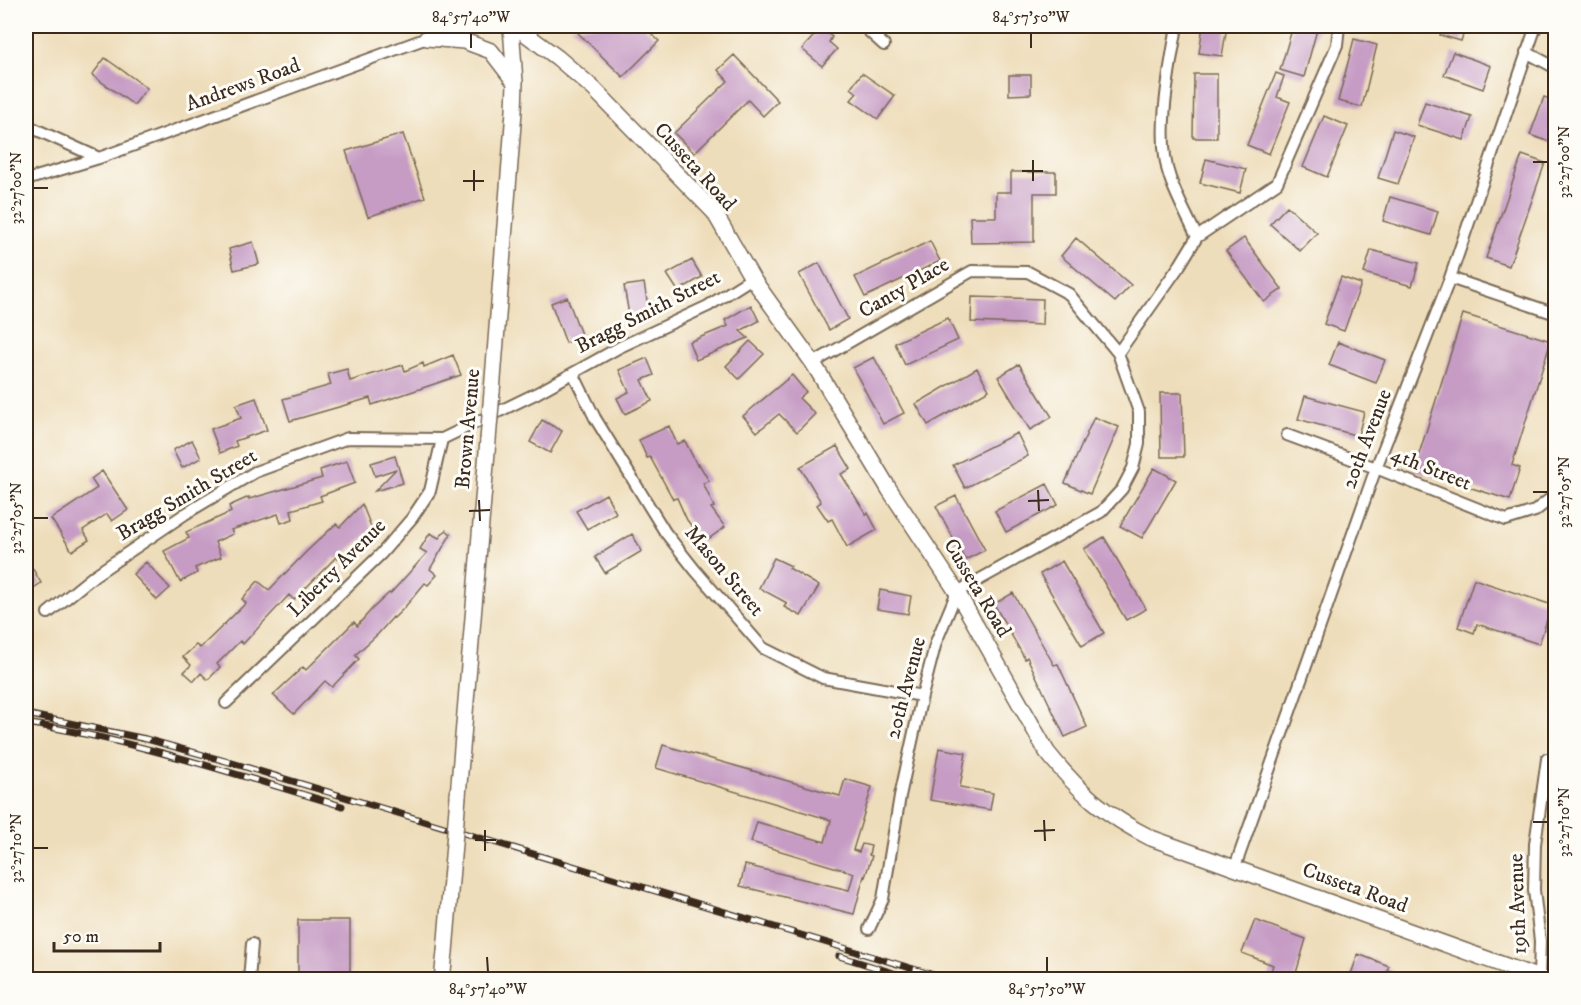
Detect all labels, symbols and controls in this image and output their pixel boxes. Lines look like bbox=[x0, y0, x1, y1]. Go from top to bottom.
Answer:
text: 84°57'40"W bbox=[432, 8, 510, 27]
text: 84°57'50"W bbox=[993, 8, 1070, 27]
street label: Andrews Road bbox=[182, 52, 304, 118]
street label: Cusseta Road bbox=[648, 117, 742, 217]
text: 32°27'00"N bbox=[1555, 126, 1574, 198]
text: 32°27'00"N bbox=[7, 152, 26, 224]
street label: Canty Place bbox=[854, 252, 954, 324]
street label: Bragg Smith Street bbox=[571, 264, 725, 360]
street label: Brown Avenue bbox=[450, 367, 486, 490]
street label: 20th Avenue bbox=[1336, 385, 1398, 492]
street label: 4th Street bbox=[1387, 441, 1475, 497]
street label: Bragg Smith Street bbox=[112, 443, 262, 547]
text: 32°27'05"N bbox=[1555, 456, 1574, 528]
text: 32°27'05"N bbox=[7, 482, 26, 554]
street label: Liberty Avenue bbox=[282, 513, 392, 623]
street label: Mason Street bbox=[679, 520, 770, 622]
street label: Cusseta Road bbox=[937, 534, 1017, 642]
street label: 20th Avenue bbox=[880, 634, 932, 742]
text: 32°27'10"N bbox=[1555, 787, 1574, 857]
text: 32°27'10"N bbox=[7, 813, 26, 883]
street label: 19th Avenue bbox=[1503, 853, 1533, 955]
street label: Cusseta Road bbox=[1299, 857, 1412, 919]
scale bar bbox=[54, 915, 160, 953]
text: 50 m bbox=[63, 926, 99, 948]
text: 84°57'40"W bbox=[449, 980, 527, 999]
text: 84°57'50"W bbox=[1009, 980, 1086, 999]

